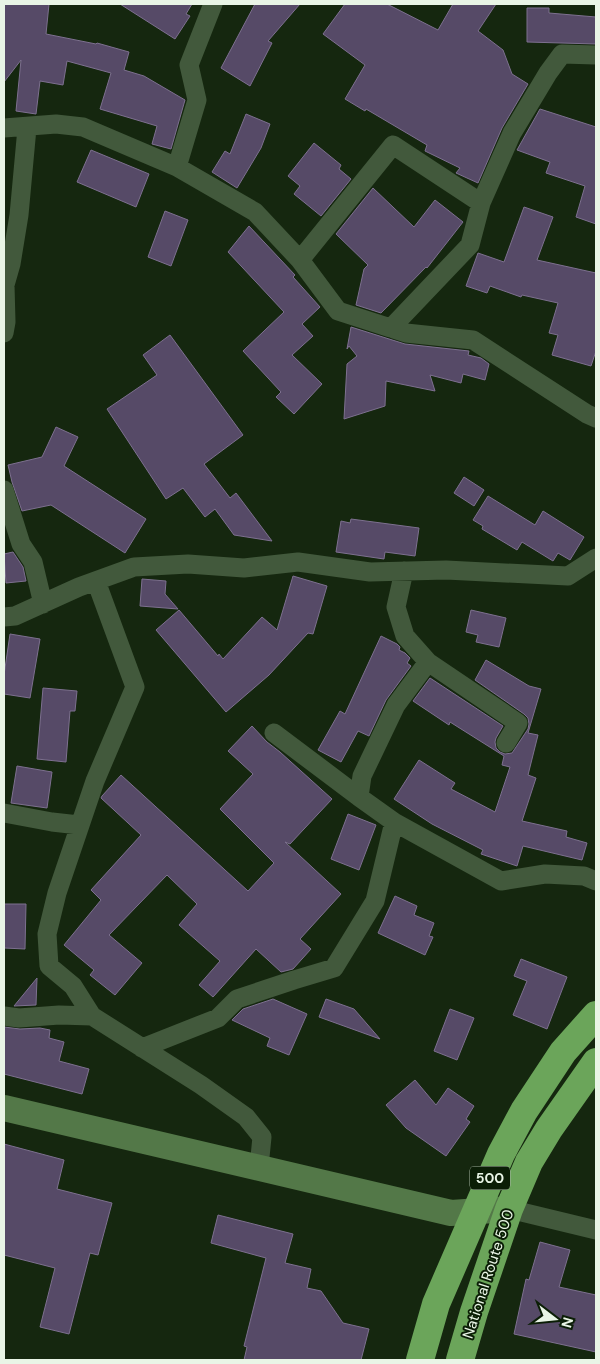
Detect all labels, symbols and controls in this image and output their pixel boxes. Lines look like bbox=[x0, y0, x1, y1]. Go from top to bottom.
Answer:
road number: 500 bbox=[470, 1166, 510, 1190]
street label: National Route 500 bbox=[458, 1207, 518, 1341]
north arrow bbox=[530, 1294, 580, 1344]
text: N bbox=[557, 1315, 578, 1330]

